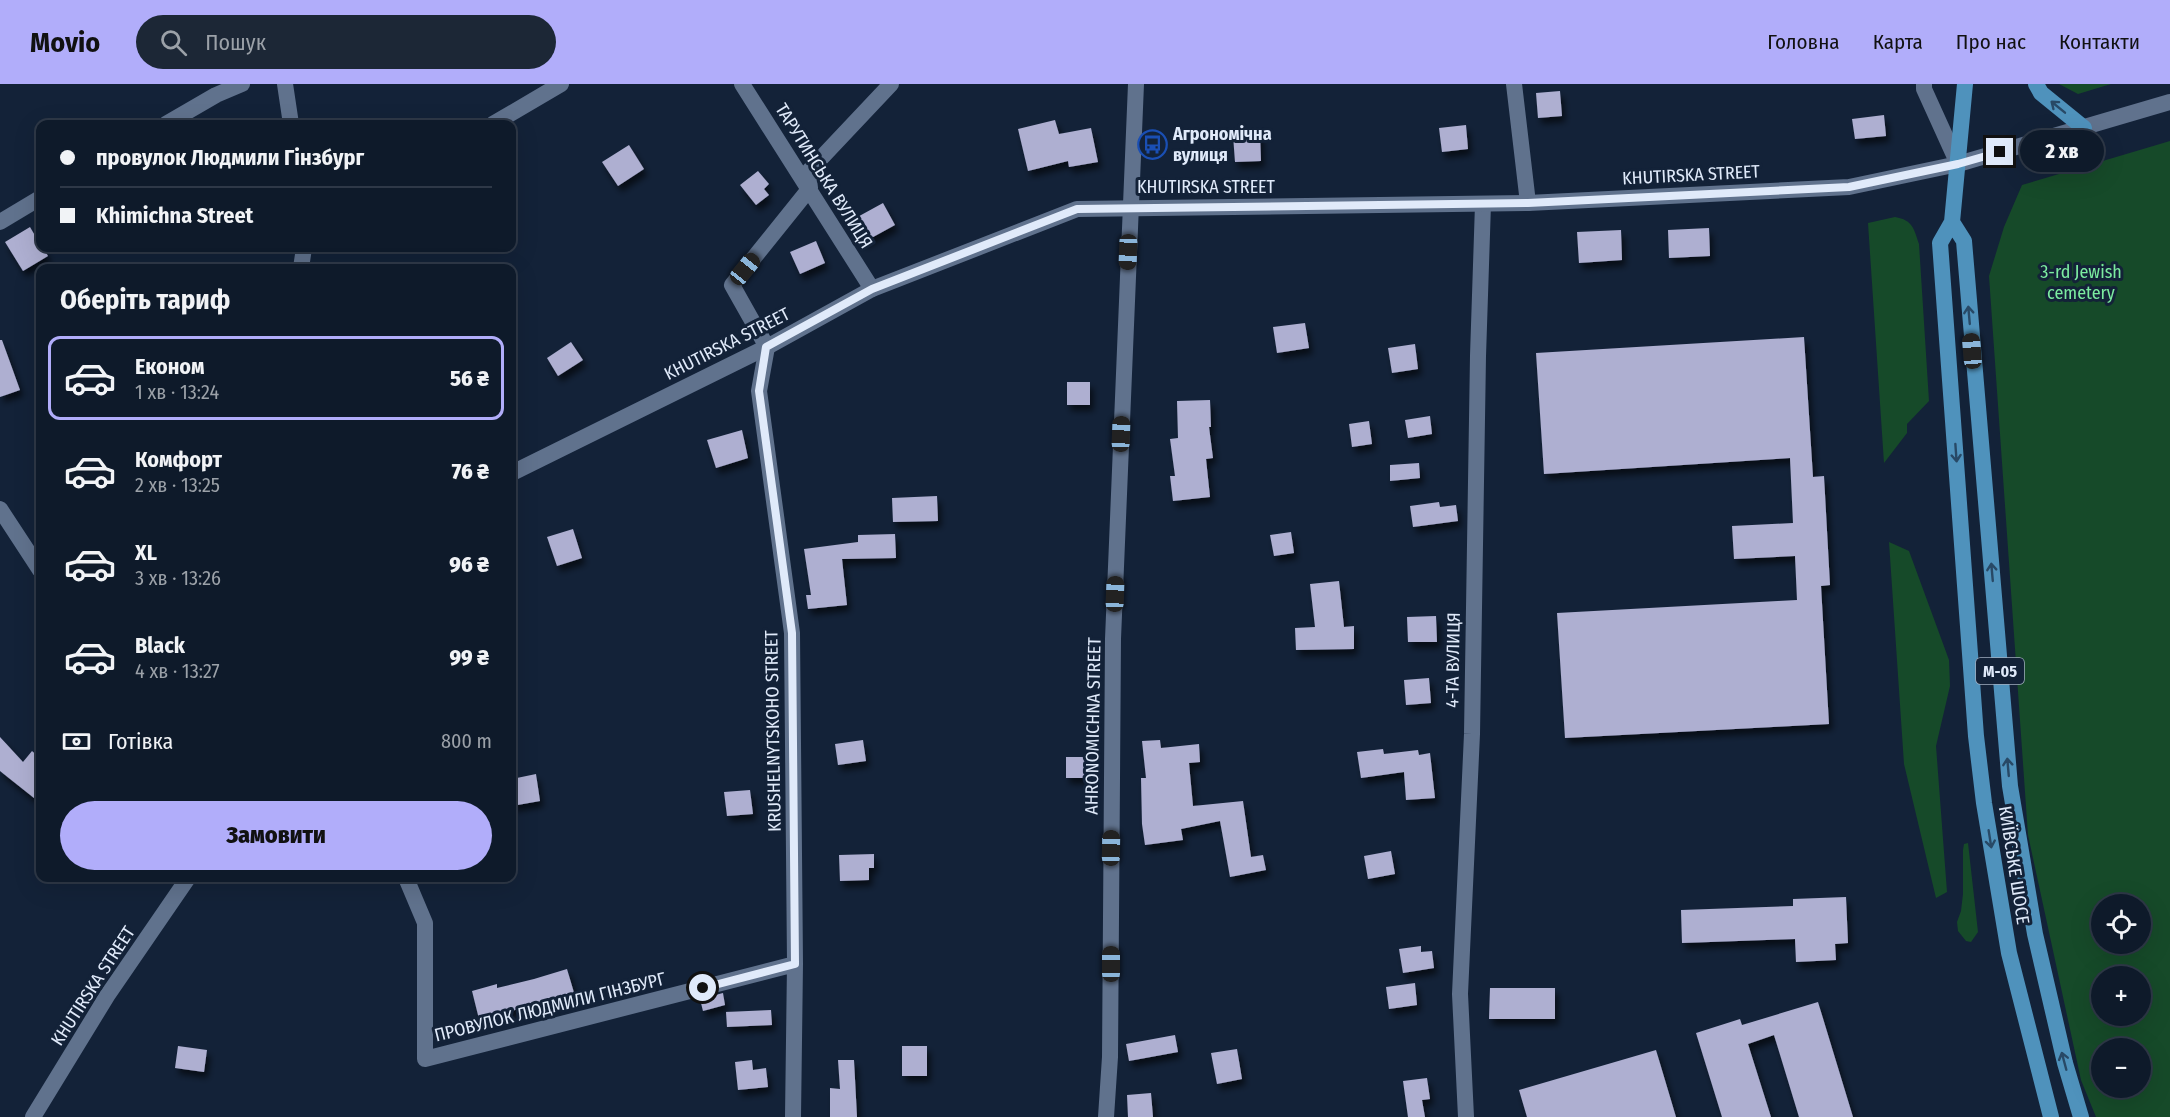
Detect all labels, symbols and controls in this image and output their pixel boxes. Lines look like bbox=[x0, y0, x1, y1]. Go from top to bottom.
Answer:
search box bbox=[136, 15, 556, 69]
text: Movio bbox=[30, 26, 100, 59]
icon: search bbox=[157, 26, 190, 59]
text: Пошук bbox=[205, 29, 266, 56]
text: Головна bbox=[1767, 29, 1840, 55]
text: Карта bbox=[1873, 29, 1923, 55]
text: Про нас bbox=[1956, 29, 2026, 55]
text: Контакти bbox=[2059, 29, 2140, 55]
street label: ТАРУТИНСЬКА ВУЛИЦЯ bbox=[770, 99, 878, 253]
one-way arrow bbox=[2051, 101, 2067, 114]
place label: Агрономічна вулиця bbox=[1172, 123, 1272, 166]
bus stop icon: Агрономічна вулиця bbox=[1136, 128, 1168, 160]
callout: 2 хв bbox=[2021, 131, 2105, 173]
route end bbox=[1986, 138, 2013, 165]
text: 2 хв bbox=[2045, 139, 2079, 163]
text: провулок Людмили Гінзбург bbox=[96, 144, 364, 171]
street label: KHUTIRSKA STREET bbox=[1622, 160, 1761, 190]
street label: KHUTIRSKA STREET bbox=[1137, 176, 1276, 198]
text: Khimichna Street bbox=[96, 202, 253, 229]
car bbox=[1118, 234, 1138, 270]
car bbox=[727, 249, 763, 289]
park label: 3-rd Jewish cemetery bbox=[2040, 261, 2122, 304]
text: Оберіть тариф bbox=[60, 284, 230, 316]
street label: KHUTIRSKA STREET bbox=[661, 303, 794, 385]
one-way arrow bbox=[1963, 306, 1974, 326]
car bbox=[1961, 332, 1983, 370]
icon: car bbox=[63, 351, 117, 405]
text: Економ bbox=[135, 353, 205, 380]
text: 56 ₴ bbox=[450, 365, 489, 392]
text: 1 хв · 13:24 bbox=[135, 380, 219, 404]
car bbox=[1111, 416, 1131, 452]
one-way arrow bbox=[1951, 443, 1962, 463]
icon: car bbox=[63, 444, 117, 498]
text: Комфорт bbox=[135, 446, 222, 473]
text: 76 ₴ bbox=[452, 458, 489, 485]
text: 2 хв · 13:25 bbox=[135, 473, 220, 497]
icon: car bbox=[63, 537, 117, 591]
text: XL bbox=[135, 539, 157, 566]
text: 96 ₴ bbox=[449, 551, 489, 578]
one-way arrow bbox=[1986, 563, 1997, 583]
text: 3 хв · 13:26 bbox=[135, 566, 221, 590]
car bbox=[1105, 576, 1125, 612]
street label: 4-ТА ВУЛИЦЯ bbox=[1441, 612, 1465, 708]
street label: KRUSHELNYTSKOHO STREET bbox=[760, 629, 786, 832]
icon: car bbox=[63, 630, 117, 684]
text: Black bbox=[135, 632, 185, 659]
street label: AHRONOMICHNA STREET bbox=[1080, 636, 1106, 815]
text: 99 ₴ bbox=[449, 644, 489, 671]
road number: М-05 bbox=[1976, 658, 2024, 684]
text: 4 хв · 13:27 bbox=[135, 659, 220, 683]
icon: cash bbox=[60, 725, 93, 758]
text: Готівка bbox=[108, 728, 173, 755]
text: 800 m bbox=[441, 729, 492, 753]
one-way arrow bbox=[2002, 757, 2013, 777]
button: Замовити bbox=[60, 801, 492, 870]
street label: КИЇВСЬКЕ ШОСЕ bbox=[1994, 804, 2034, 926]
one-way arrow bbox=[1985, 829, 1996, 848]
car bbox=[1102, 830, 1120, 866]
map controls bbox=[2091, 894, 2151, 1098]
button: locate bbox=[2091, 894, 2151, 954]
street label: KHUTIRSKA STREET bbox=[46, 922, 140, 1050]
car bbox=[1102, 946, 1120, 982]
button: + bbox=[2091, 966, 2151, 1026]
street label: ПРОВУЛОК ЛЮДМИЛИ ГІНЗБУРГ bbox=[432, 967, 669, 1046]
route start bbox=[689, 974, 716, 1001]
button: − bbox=[2091, 1038, 2151, 1098]
one-way arrow bbox=[2058, 1052, 2070, 1071]

